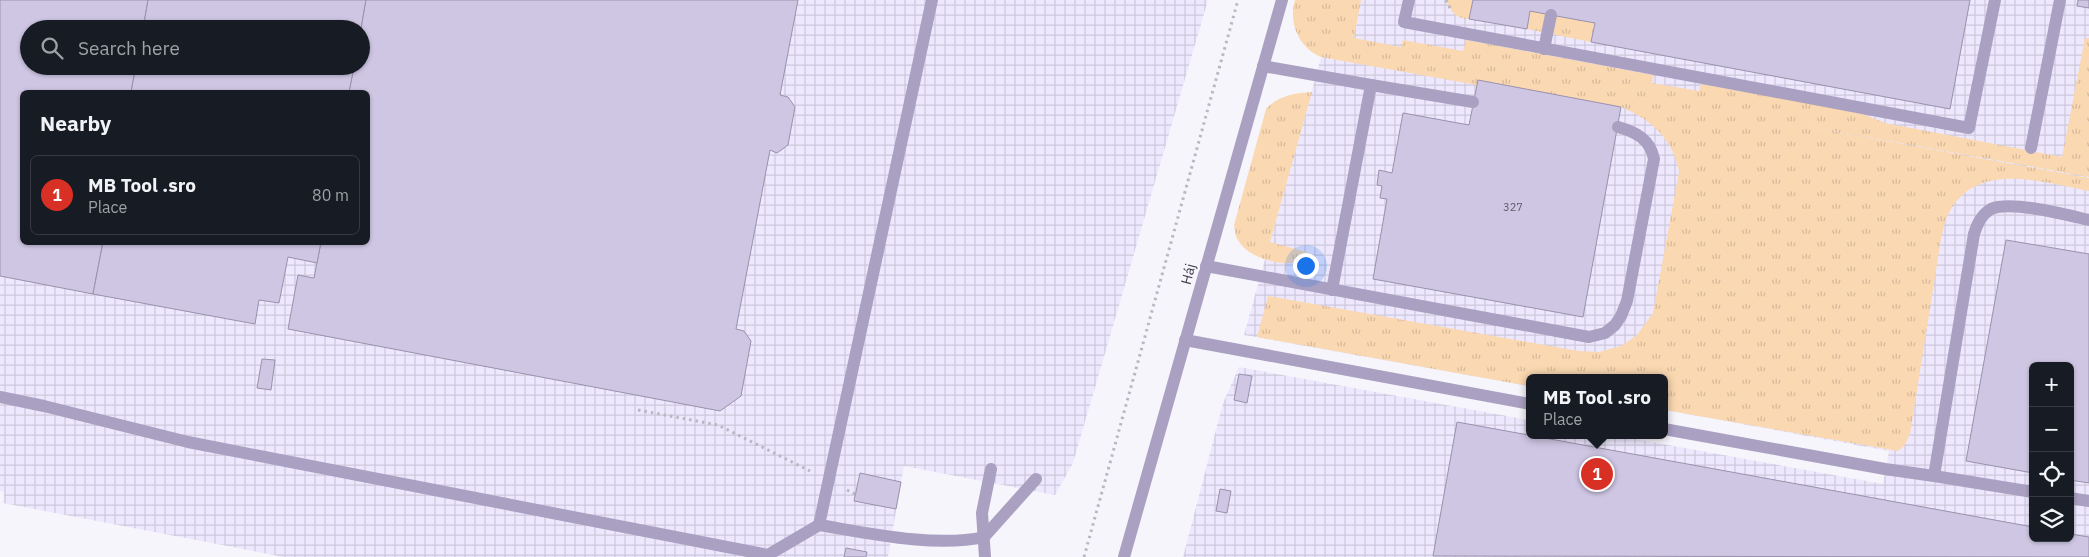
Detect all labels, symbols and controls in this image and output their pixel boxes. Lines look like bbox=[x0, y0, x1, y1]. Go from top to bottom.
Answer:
search box bbox=[20, 20, 370, 75]
icon: search bbox=[38, 34, 66, 62]
text: Search here bbox=[78, 36, 180, 60]
text: Nearby bbox=[40, 109, 111, 137]
text: MB Tool .sro bbox=[88, 173, 196, 197]
text: 1 bbox=[52, 185, 62, 205]
text: 80 m bbox=[312, 185, 349, 205]
text: Place bbox=[88, 197, 127, 217]
house number: 327 bbox=[1503, 200, 1523, 214]
your location bbox=[1293, 253, 1319, 279]
street label: Háj bbox=[1177, 262, 1199, 286]
map controls bbox=[2029, 362, 2074, 542]
button: + bbox=[2029, 362, 2074, 407]
popup bbox=[1526, 374, 1668, 439]
text: MB Tool .sro bbox=[1543, 385, 1651, 409]
button: − bbox=[2029, 407, 2074, 452]
text: Place bbox=[1543, 409, 1582, 429]
button: locate bbox=[2029, 452, 2074, 497]
pin: 1 bbox=[1581, 455, 1613, 493]
button: layers bbox=[2029, 497, 2074, 542]

